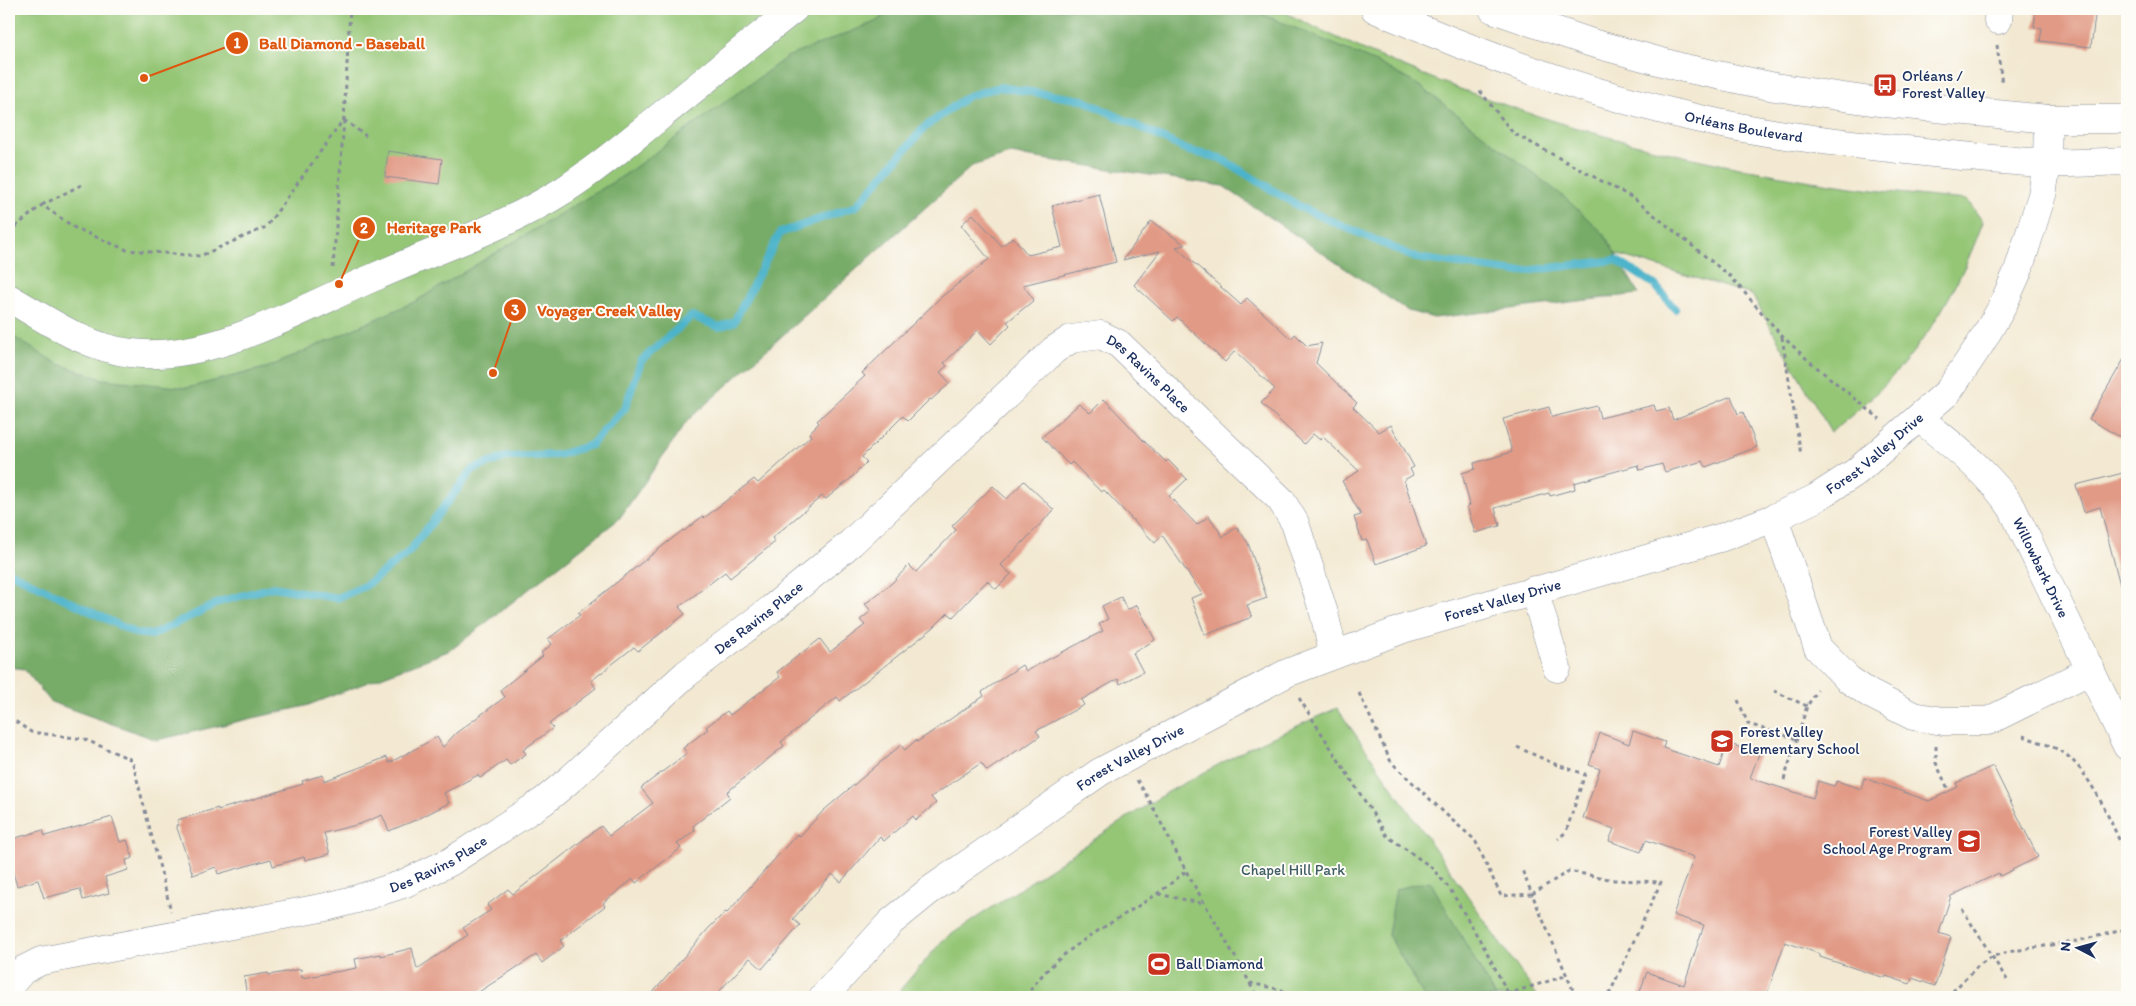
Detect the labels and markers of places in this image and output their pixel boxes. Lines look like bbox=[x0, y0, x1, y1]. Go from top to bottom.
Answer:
callout: Ball Diamond - Baseball bbox=[224, 28, 435, 59]
place label: Orléans / Forest Valley bbox=[1902, 67, 1985, 102]
bus stop icon: Orléans / Forest Valley bbox=[1872, 72, 1898, 98]
callout: Heritage Park bbox=[352, 212, 491, 243]
callout: Voyager Creek Valley bbox=[503, 295, 691, 326]
place label: Forest Valley Elementary School bbox=[1740, 723, 1860, 758]
school or university icon: Forest Valley Elementary School bbox=[1709, 728, 1735, 754]
place label: Forest Valley School Age Program bbox=[1823, 823, 1952, 858]
school or university icon: Forest Valley School Age Program bbox=[1956, 828, 1982, 854]
sports icon: Ball Diamond bbox=[1146, 951, 1172, 977]
place label: Ball Diamond bbox=[1176, 955, 1263, 973]

